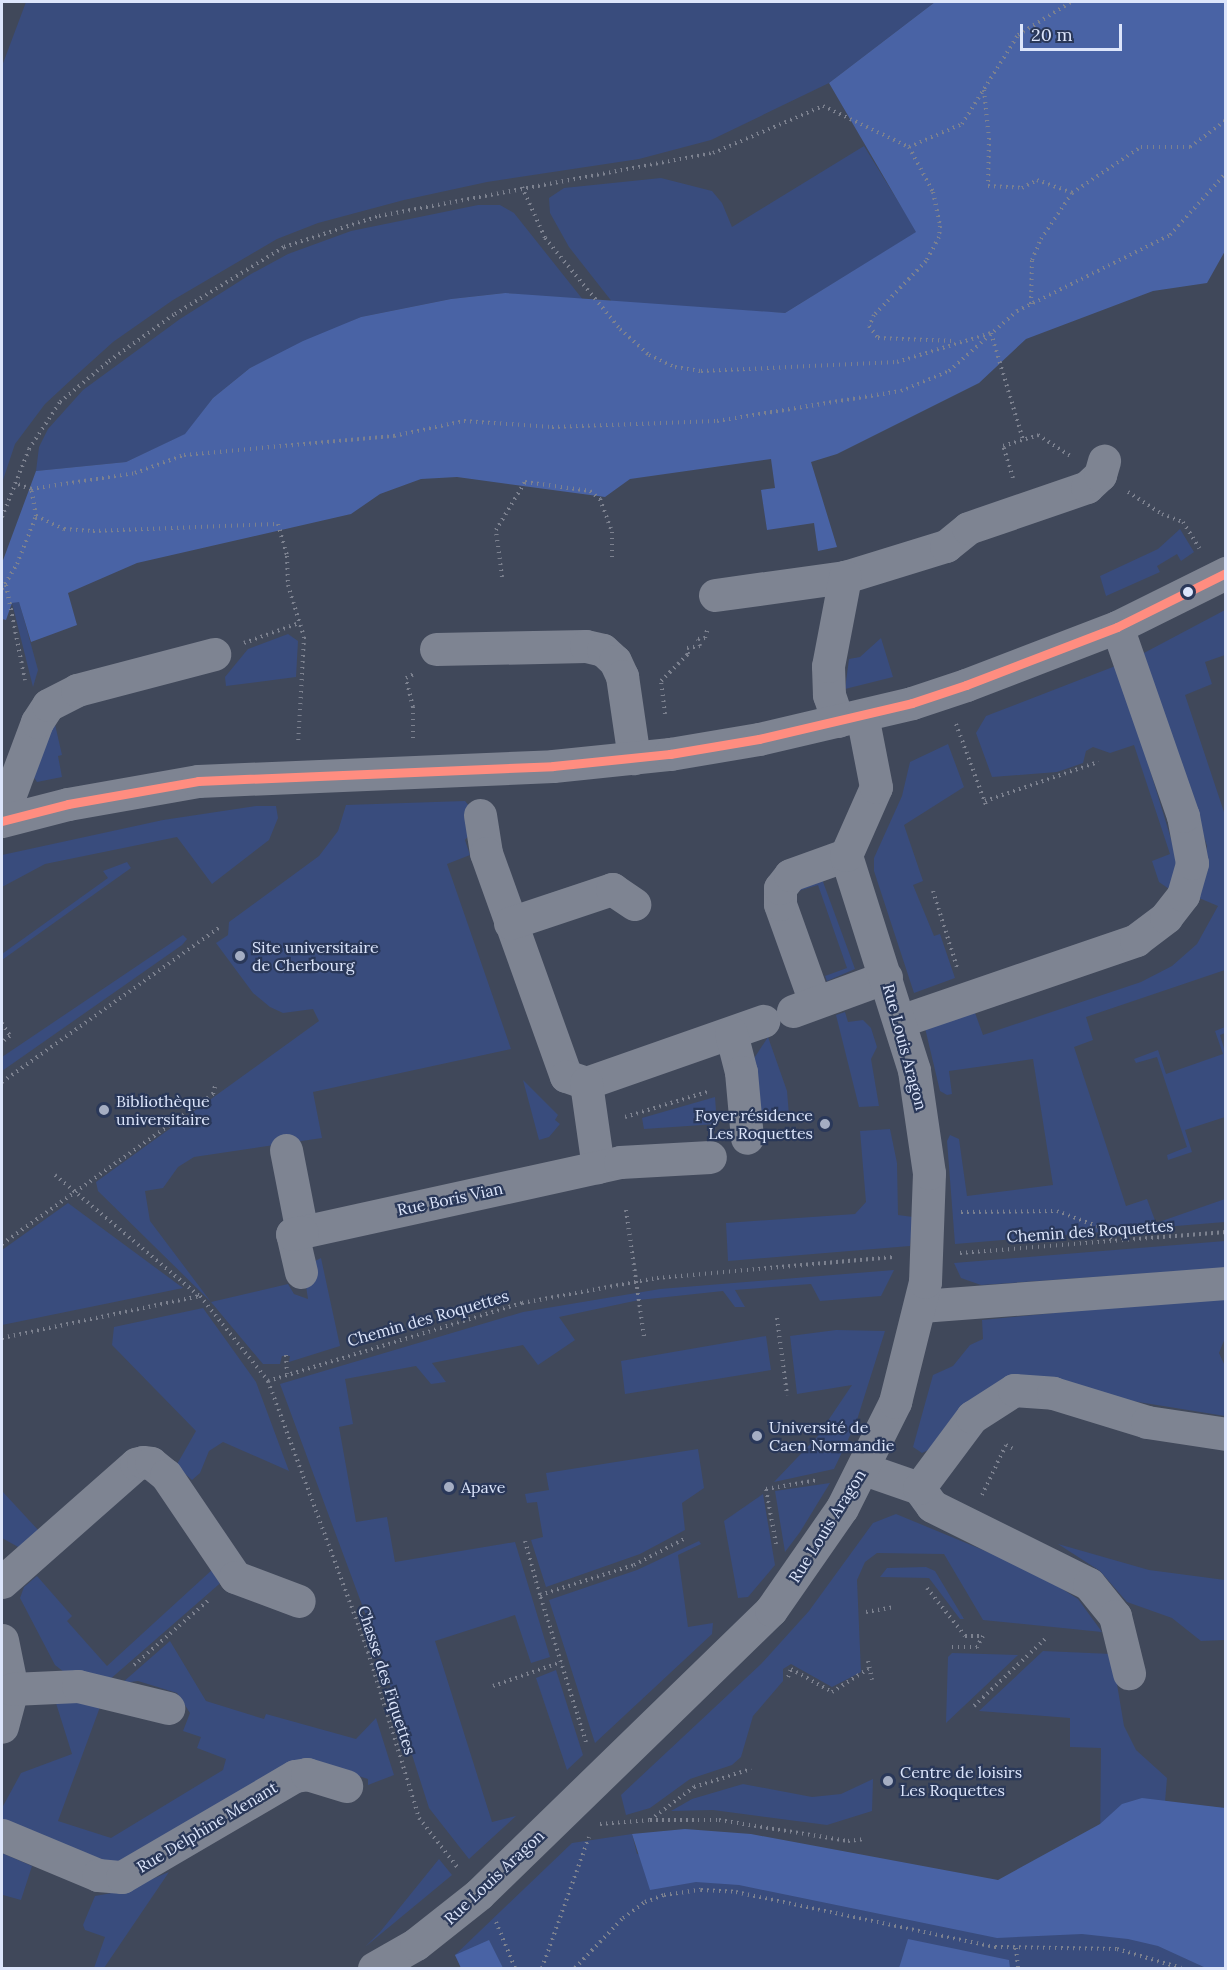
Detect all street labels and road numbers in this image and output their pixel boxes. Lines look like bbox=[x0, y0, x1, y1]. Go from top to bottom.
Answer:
street label: Rue Louis Aragon bbox=[879, 982, 931, 1112]
street label: Rue Boris Vian bbox=[395, 1178, 505, 1220]
street label: Chemin des Roquettes bbox=[1006, 1216, 1174, 1246]
street label: Chemin des Roquettes bbox=[345, 1286, 511, 1350]
street label: Rue Louis Aragon bbox=[784, 1466, 870, 1586]
street label: Chasse des Fiquettes bbox=[354, 1603, 420, 1757]
street label: Rue Delphine Menant bbox=[133, 1777, 281, 1877]
street label: Rue Louis Aragon bbox=[440, 1826, 548, 1928]

